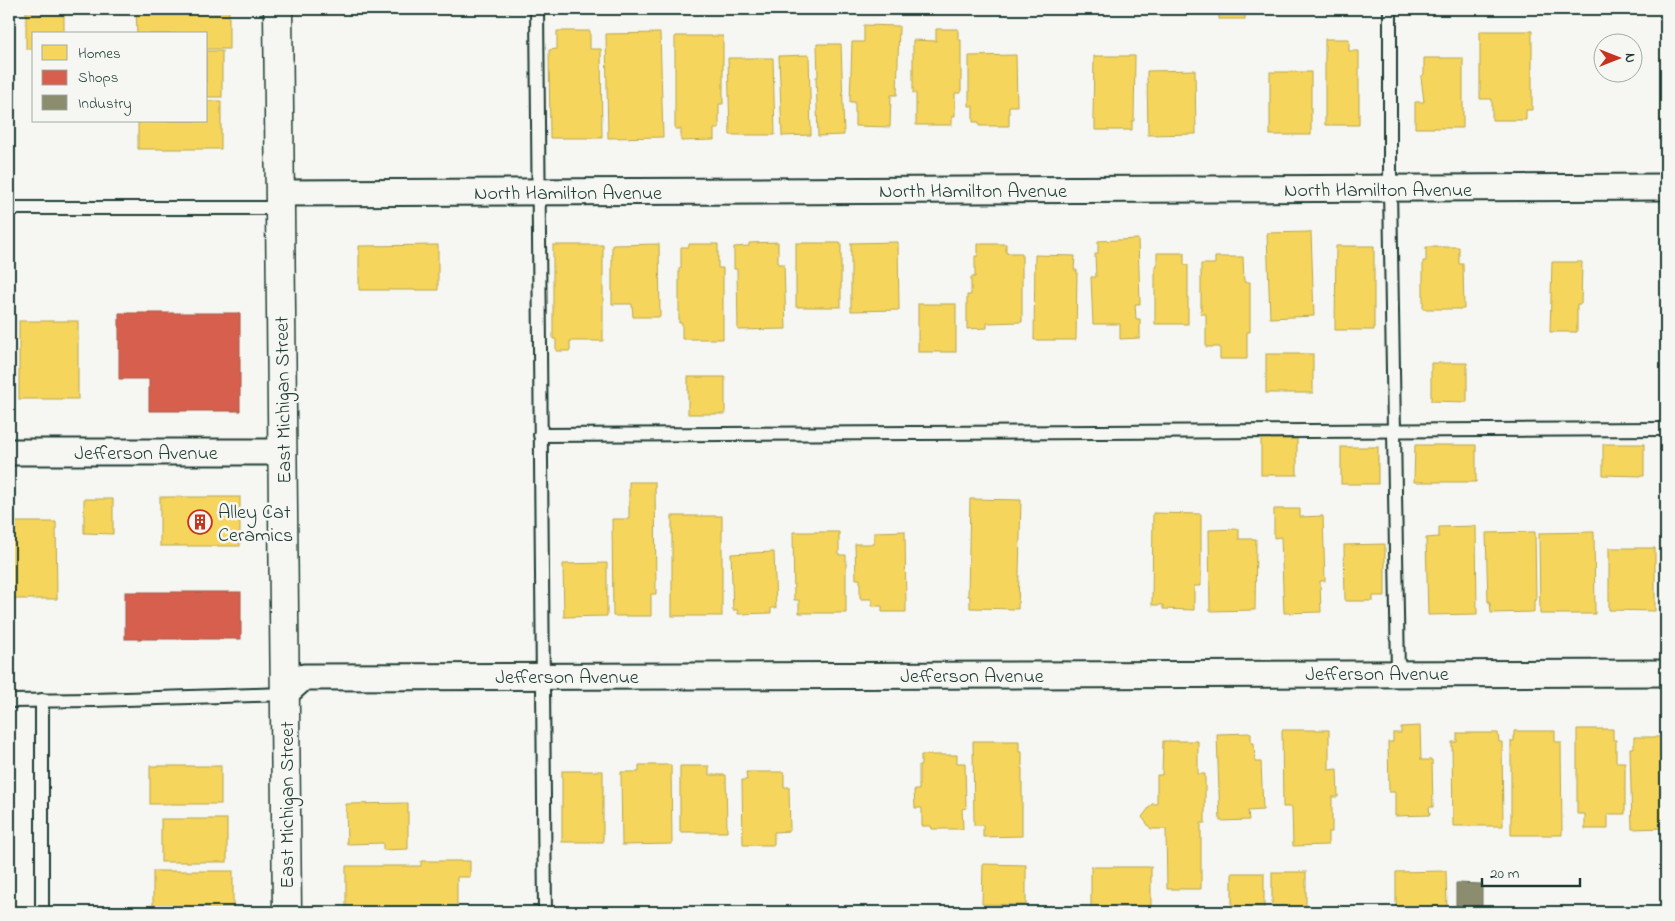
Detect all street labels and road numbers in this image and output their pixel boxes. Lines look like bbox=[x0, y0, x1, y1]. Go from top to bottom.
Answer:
street label: North Hamilton Avenue bbox=[1284, 177, 1472, 206]
street label: North Hamilton Avenue bbox=[879, 178, 1067, 207]
street label: North Hamilton Avenue bbox=[474, 180, 662, 209]
street label: East Michigan Street bbox=[269, 316, 301, 484]
street label: Jefferson Avenue bbox=[74, 440, 218, 469]
street label: Jefferson Avenue bbox=[1305, 661, 1449, 690]
street label: Jefferson Avenue bbox=[900, 663, 1044, 692]
street label: Jefferson Avenue bbox=[495, 664, 639, 693]
street label: East Michigan Street bbox=[274, 721, 304, 889]

